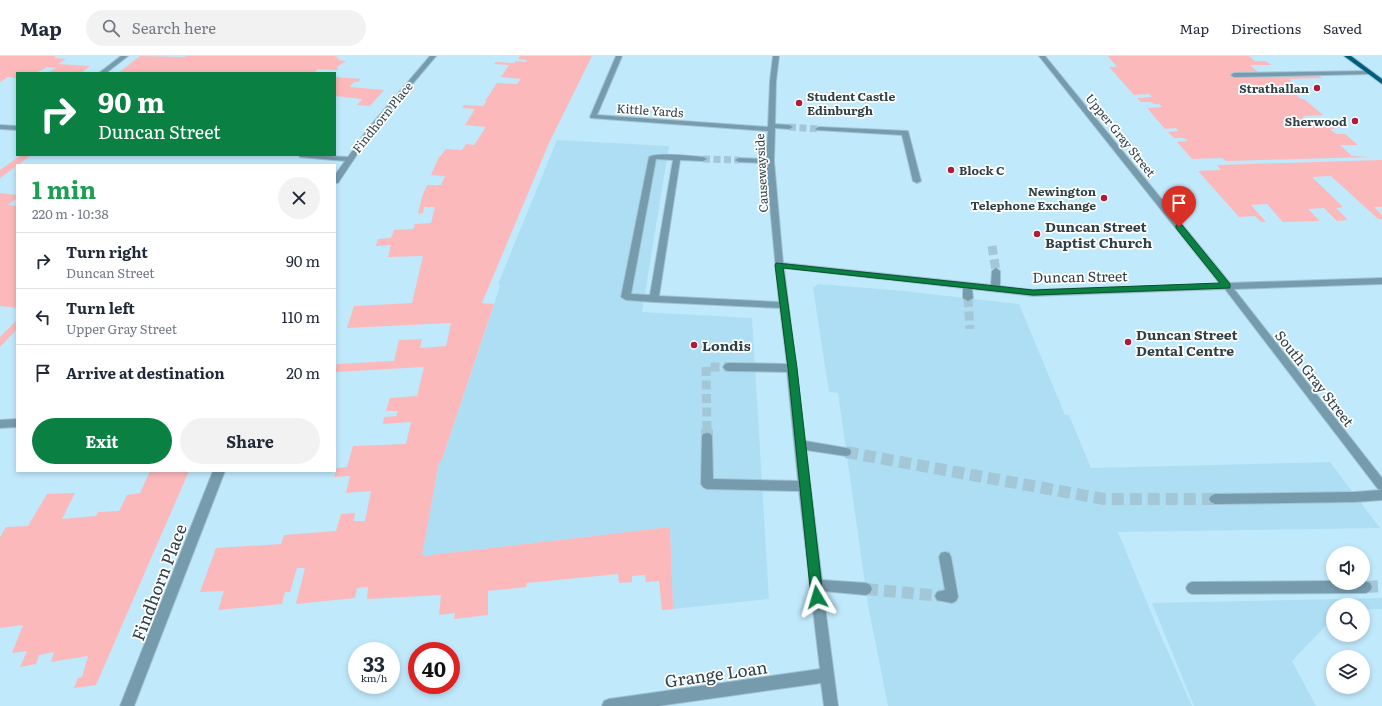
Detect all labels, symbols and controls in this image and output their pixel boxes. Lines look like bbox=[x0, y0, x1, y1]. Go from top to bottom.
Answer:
search box bbox=[86, 10, 366, 46]
text: Map bbox=[20, 14, 62, 42]
text: Search here bbox=[132, 16, 216, 39]
icon: search bbox=[100, 17, 122, 39]
text: Map bbox=[1179, 18, 1209, 38]
text: Directions bbox=[1231, 18, 1301, 38]
text: Saved bbox=[1323, 18, 1362, 38]
street label: Findhorn Place bbox=[348, 77, 416, 157]
place label: Strathallan bbox=[1239, 79, 1310, 97]
text: 90 m bbox=[98, 80, 165, 122]
marker: Strathallan bbox=[1312, 83, 1322, 93]
place label: Student Castle Edinburgh bbox=[807, 87, 895, 119]
icon: right bbox=[32, 88, 84, 140]
street label: Upper Gray Street bbox=[1082, 90, 1160, 181]
marker: Student Castle Edinburgh bbox=[794, 98, 804, 108]
street label: Kittle Yards bbox=[616, 99, 685, 121]
place label: Sherwood bbox=[1285, 112, 1347, 130]
marker: Sherwood bbox=[1350, 116, 1360, 126]
text: Duncan Street bbox=[98, 118, 221, 145]
street label: Causewayside bbox=[750, 133, 772, 213]
place label: Block C bbox=[959, 161, 1005, 179]
marker: Block C bbox=[946, 165, 956, 175]
text: 1 min bbox=[32, 171, 96, 206]
button: close bbox=[278, 177, 320, 219]
place label: Newington Telephone Exchange bbox=[971, 182, 1097, 214]
pin bbox=[1162, 186, 1196, 227]
icon: arrive bbox=[1168, 192, 1190, 214]
marker: Newington Telephone Exchange bbox=[1099, 193, 1109, 203]
text: 220 m · 10:38 bbox=[32, 204, 109, 223]
place label: Duncan Street Baptist Church bbox=[1045, 216, 1152, 252]
marker: Duncan Street Baptist Church bbox=[1032, 229, 1042, 239]
text: Turn right bbox=[66, 240, 148, 263]
text: 90 m bbox=[286, 249, 320, 272]
icon: right bbox=[32, 250, 54, 272]
text: Duncan Street bbox=[66, 263, 154, 282]
street label: Duncan Street bbox=[1032, 265, 1128, 287]
text: Turn left bbox=[66, 296, 135, 319]
text: 110 m bbox=[282, 305, 320, 328]
icon: left bbox=[32, 306, 54, 328]
text: Upper Gray Street bbox=[66, 319, 177, 338]
place label: Duncan Street Dental Centre bbox=[1136, 324, 1239, 360]
street label: South Gray Street bbox=[1271, 326, 1359, 431]
place label: Londis bbox=[702, 335, 751, 355]
marker: Duncan Street Dental Centre bbox=[1123, 337, 1133, 347]
marker: Londis bbox=[689, 340, 699, 350]
text: Arrive at destination bbox=[66, 361, 225, 384]
text: 20 m bbox=[286, 361, 320, 384]
icon: arrive bbox=[32, 362, 54, 384]
button: Exit bbox=[32, 418, 172, 464]
button: Share bbox=[180, 418, 320, 464]
street label: Findhorn Place bbox=[124, 520, 192, 644]
map controls bbox=[1326, 546, 1370, 694]
button: sound bbox=[1326, 546, 1370, 590]
position arrow bbox=[796, 576, 838, 618]
button: search bbox=[1326, 598, 1370, 642]
speed limit sign: 40 bbox=[408, 642, 460, 694]
text: 33 bbox=[363, 648, 385, 678]
button: layers bbox=[1326, 650, 1370, 694]
street label: Grange Loan bbox=[663, 653, 769, 693]
text: km/h bbox=[361, 670, 387, 685]

